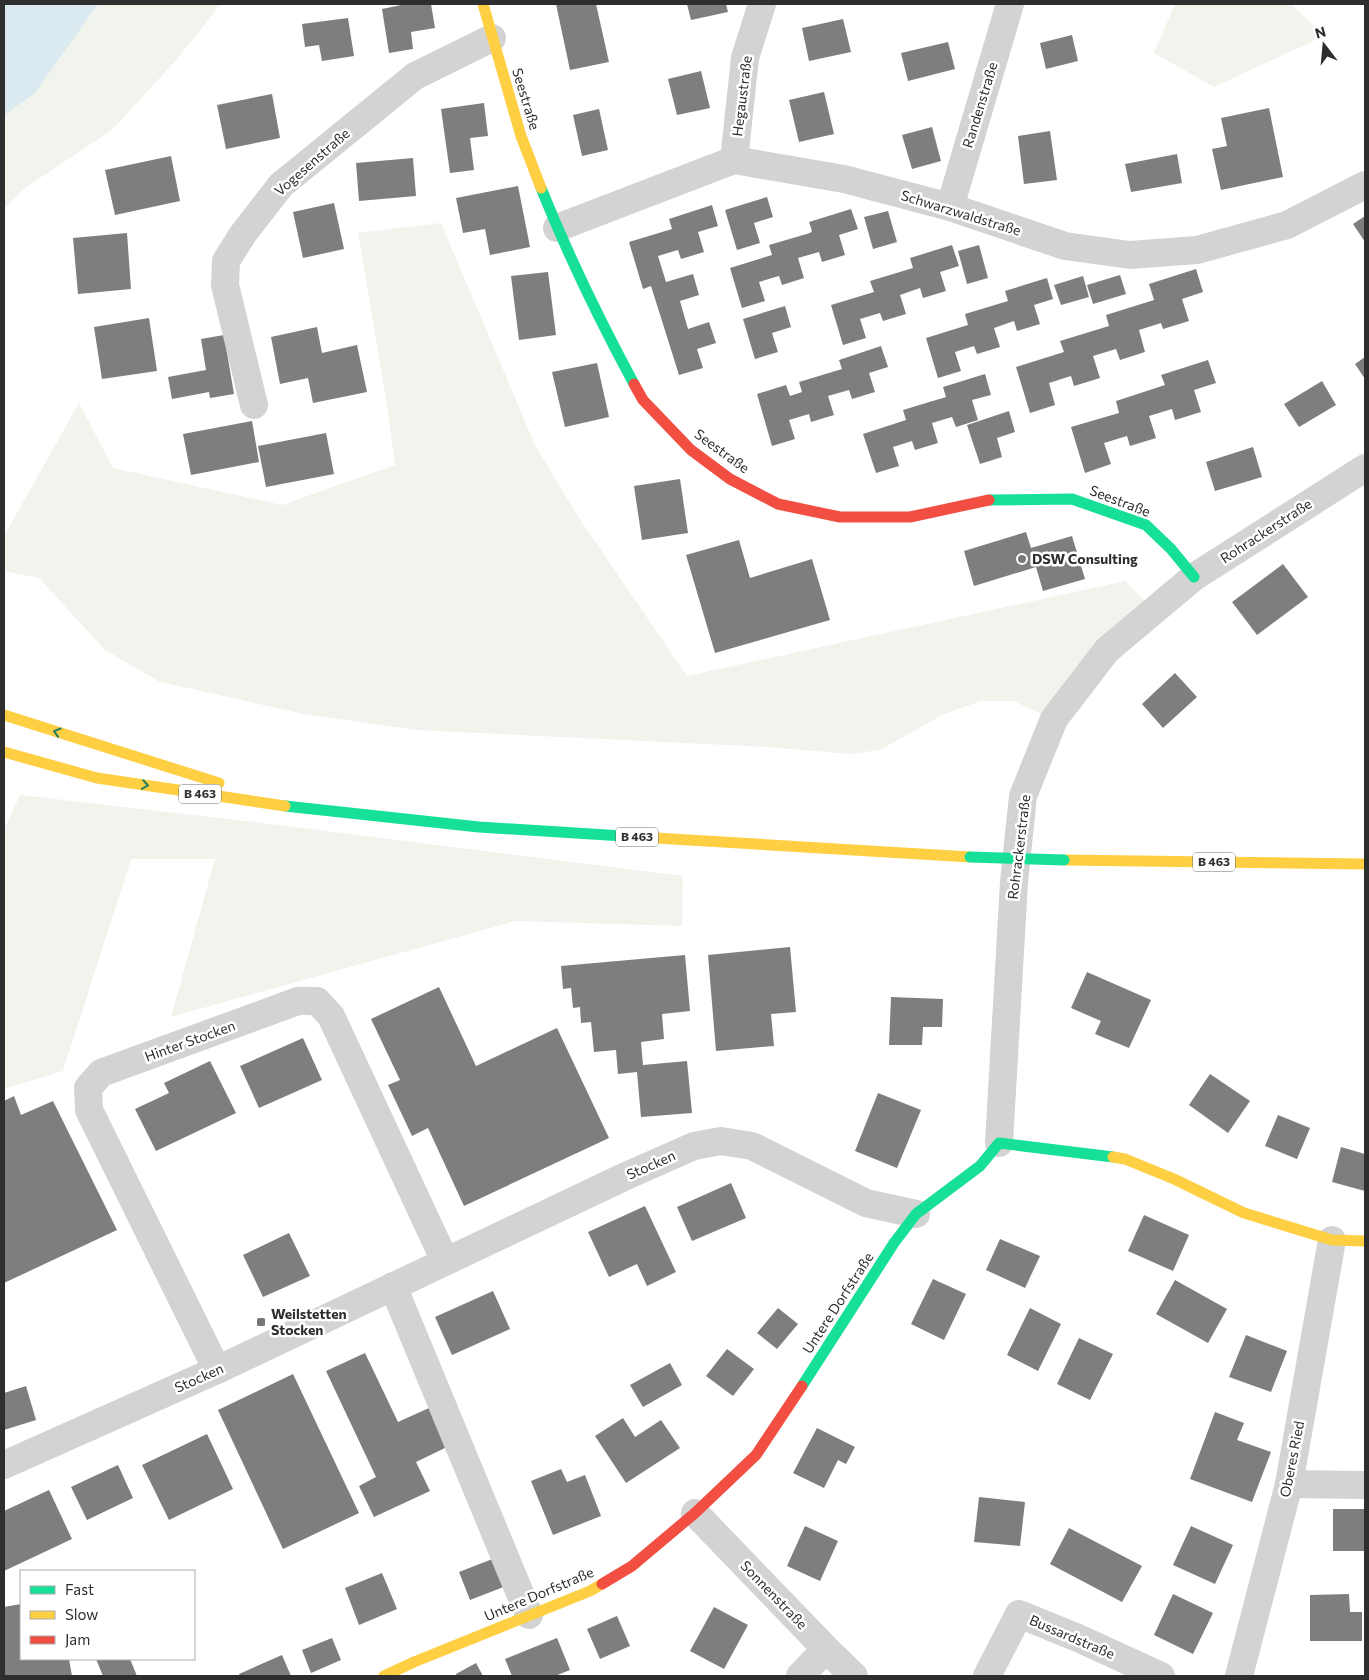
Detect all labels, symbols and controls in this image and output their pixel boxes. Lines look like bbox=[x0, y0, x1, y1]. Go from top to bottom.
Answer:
north arrow bbox=[1299, 20, 1349, 70]
text: N bbox=[1313, 22, 1328, 42]
street label: Hegaustraße bbox=[728, 55, 755, 137]
street label: Randenstraße bbox=[958, 60, 1001, 150]
street label: Seestraße bbox=[509, 66, 544, 132]
street label: Vogesenstraße bbox=[271, 124, 353, 199]
street label: Schwarzwaldstraße bbox=[899, 186, 1023, 239]
street label: Seestraße bbox=[692, 425, 753, 476]
street label: Seestraße bbox=[1087, 481, 1153, 520]
street label: Rohrackerstraße bbox=[1217, 495, 1315, 567]
place label: DSW Consulting bbox=[1032, 550, 1138, 567]
marker: DSW Consulting bbox=[1016, 553, 1028, 565]
one-way arrow bbox=[54, 728, 62, 738]
one-way arrow bbox=[141, 780, 149, 790]
road number: B 463 bbox=[179, 784, 221, 804]
street label: Rohrackerstraße bbox=[1004, 793, 1033, 900]
road number: B 463 bbox=[616, 828, 658, 846]
road number: B 463 bbox=[1193, 852, 1235, 872]
street label: Hinter Stocken bbox=[142, 1016, 237, 1065]
street label: Stocken bbox=[624, 1146, 678, 1183]
street label: Untere Dorfstraße bbox=[799, 1249, 877, 1356]
place label: Weilstetten Stocken bbox=[271, 1305, 347, 1338]
marker: Weilstetten Stocken bbox=[255, 1316, 267, 1328]
street label: Stocken bbox=[172, 1359, 226, 1396]
street label: Oberes Ried bbox=[1276, 1419, 1307, 1498]
street label: Sonnenstraße bbox=[737, 1557, 811, 1632]
street label: Untere Dorfstraße bbox=[482, 1563, 596, 1624]
legend bbox=[20, 1570, 195, 1660]
text: Fast bbox=[65, 1580, 94, 1598]
text: Slow bbox=[65, 1605, 98, 1623]
street label: Bussardstraße bbox=[1027, 1611, 1117, 1662]
text: Jam bbox=[65, 1630, 90, 1648]

